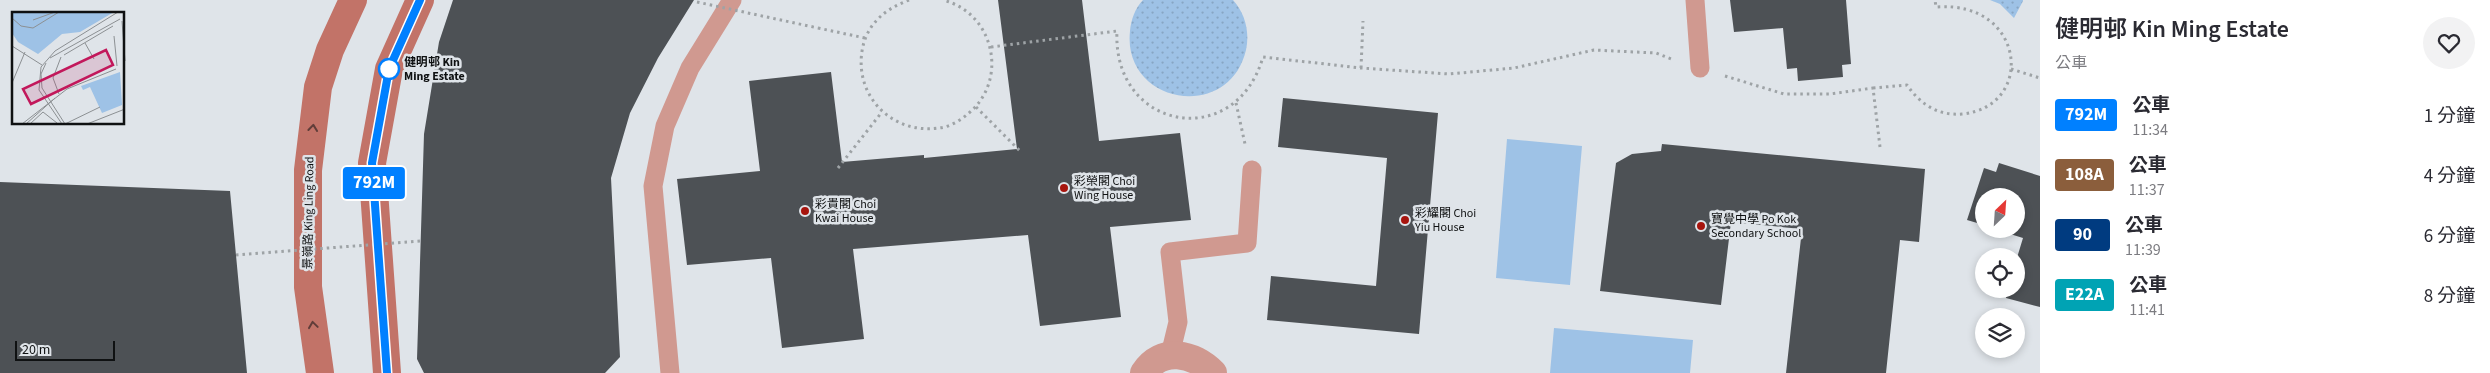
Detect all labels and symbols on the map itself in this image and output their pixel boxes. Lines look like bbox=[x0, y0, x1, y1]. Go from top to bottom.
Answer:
inset map bbox=[12, 12, 125, 125]
place label: 健明邨 Kin Ming Estate bbox=[404, 54, 465, 85]
marker: 健明邨 Kin Ming Estate bbox=[378, 58, 400, 80]
one-way arrow bbox=[307, 123, 318, 131]
street label: 景嶺路 King Ling Road bbox=[300, 156, 318, 270]
line badge: 792M bbox=[339, 167, 409, 199]
place label: 彩榮閣 Choi Wing House bbox=[1074, 173, 1135, 204]
marker: 彩榮閣 Choi Wing House bbox=[1058, 182, 1070, 194]
north arrow bbox=[1975, 188, 2025, 238]
place label: 彩貴閣 Choi Kwai House bbox=[815, 196, 876, 227]
marker: 彩貴閣 Choi Kwai House bbox=[799, 205, 811, 217]
place label: 彩耀閣 Choi Yiu House bbox=[1414, 205, 1476, 236]
place label: 寶覺中學 Po Kok Secondary School bbox=[1711, 211, 1801, 242]
marker: 彩耀閣 Choi Yiu House bbox=[1399, 214, 1411, 226]
marker: 寶覺中學 Po Kok Secondary School bbox=[1695, 220, 1707, 232]
one-way arrow bbox=[308, 320, 319, 328]
scale bar bbox=[15, 338, 115, 361]

